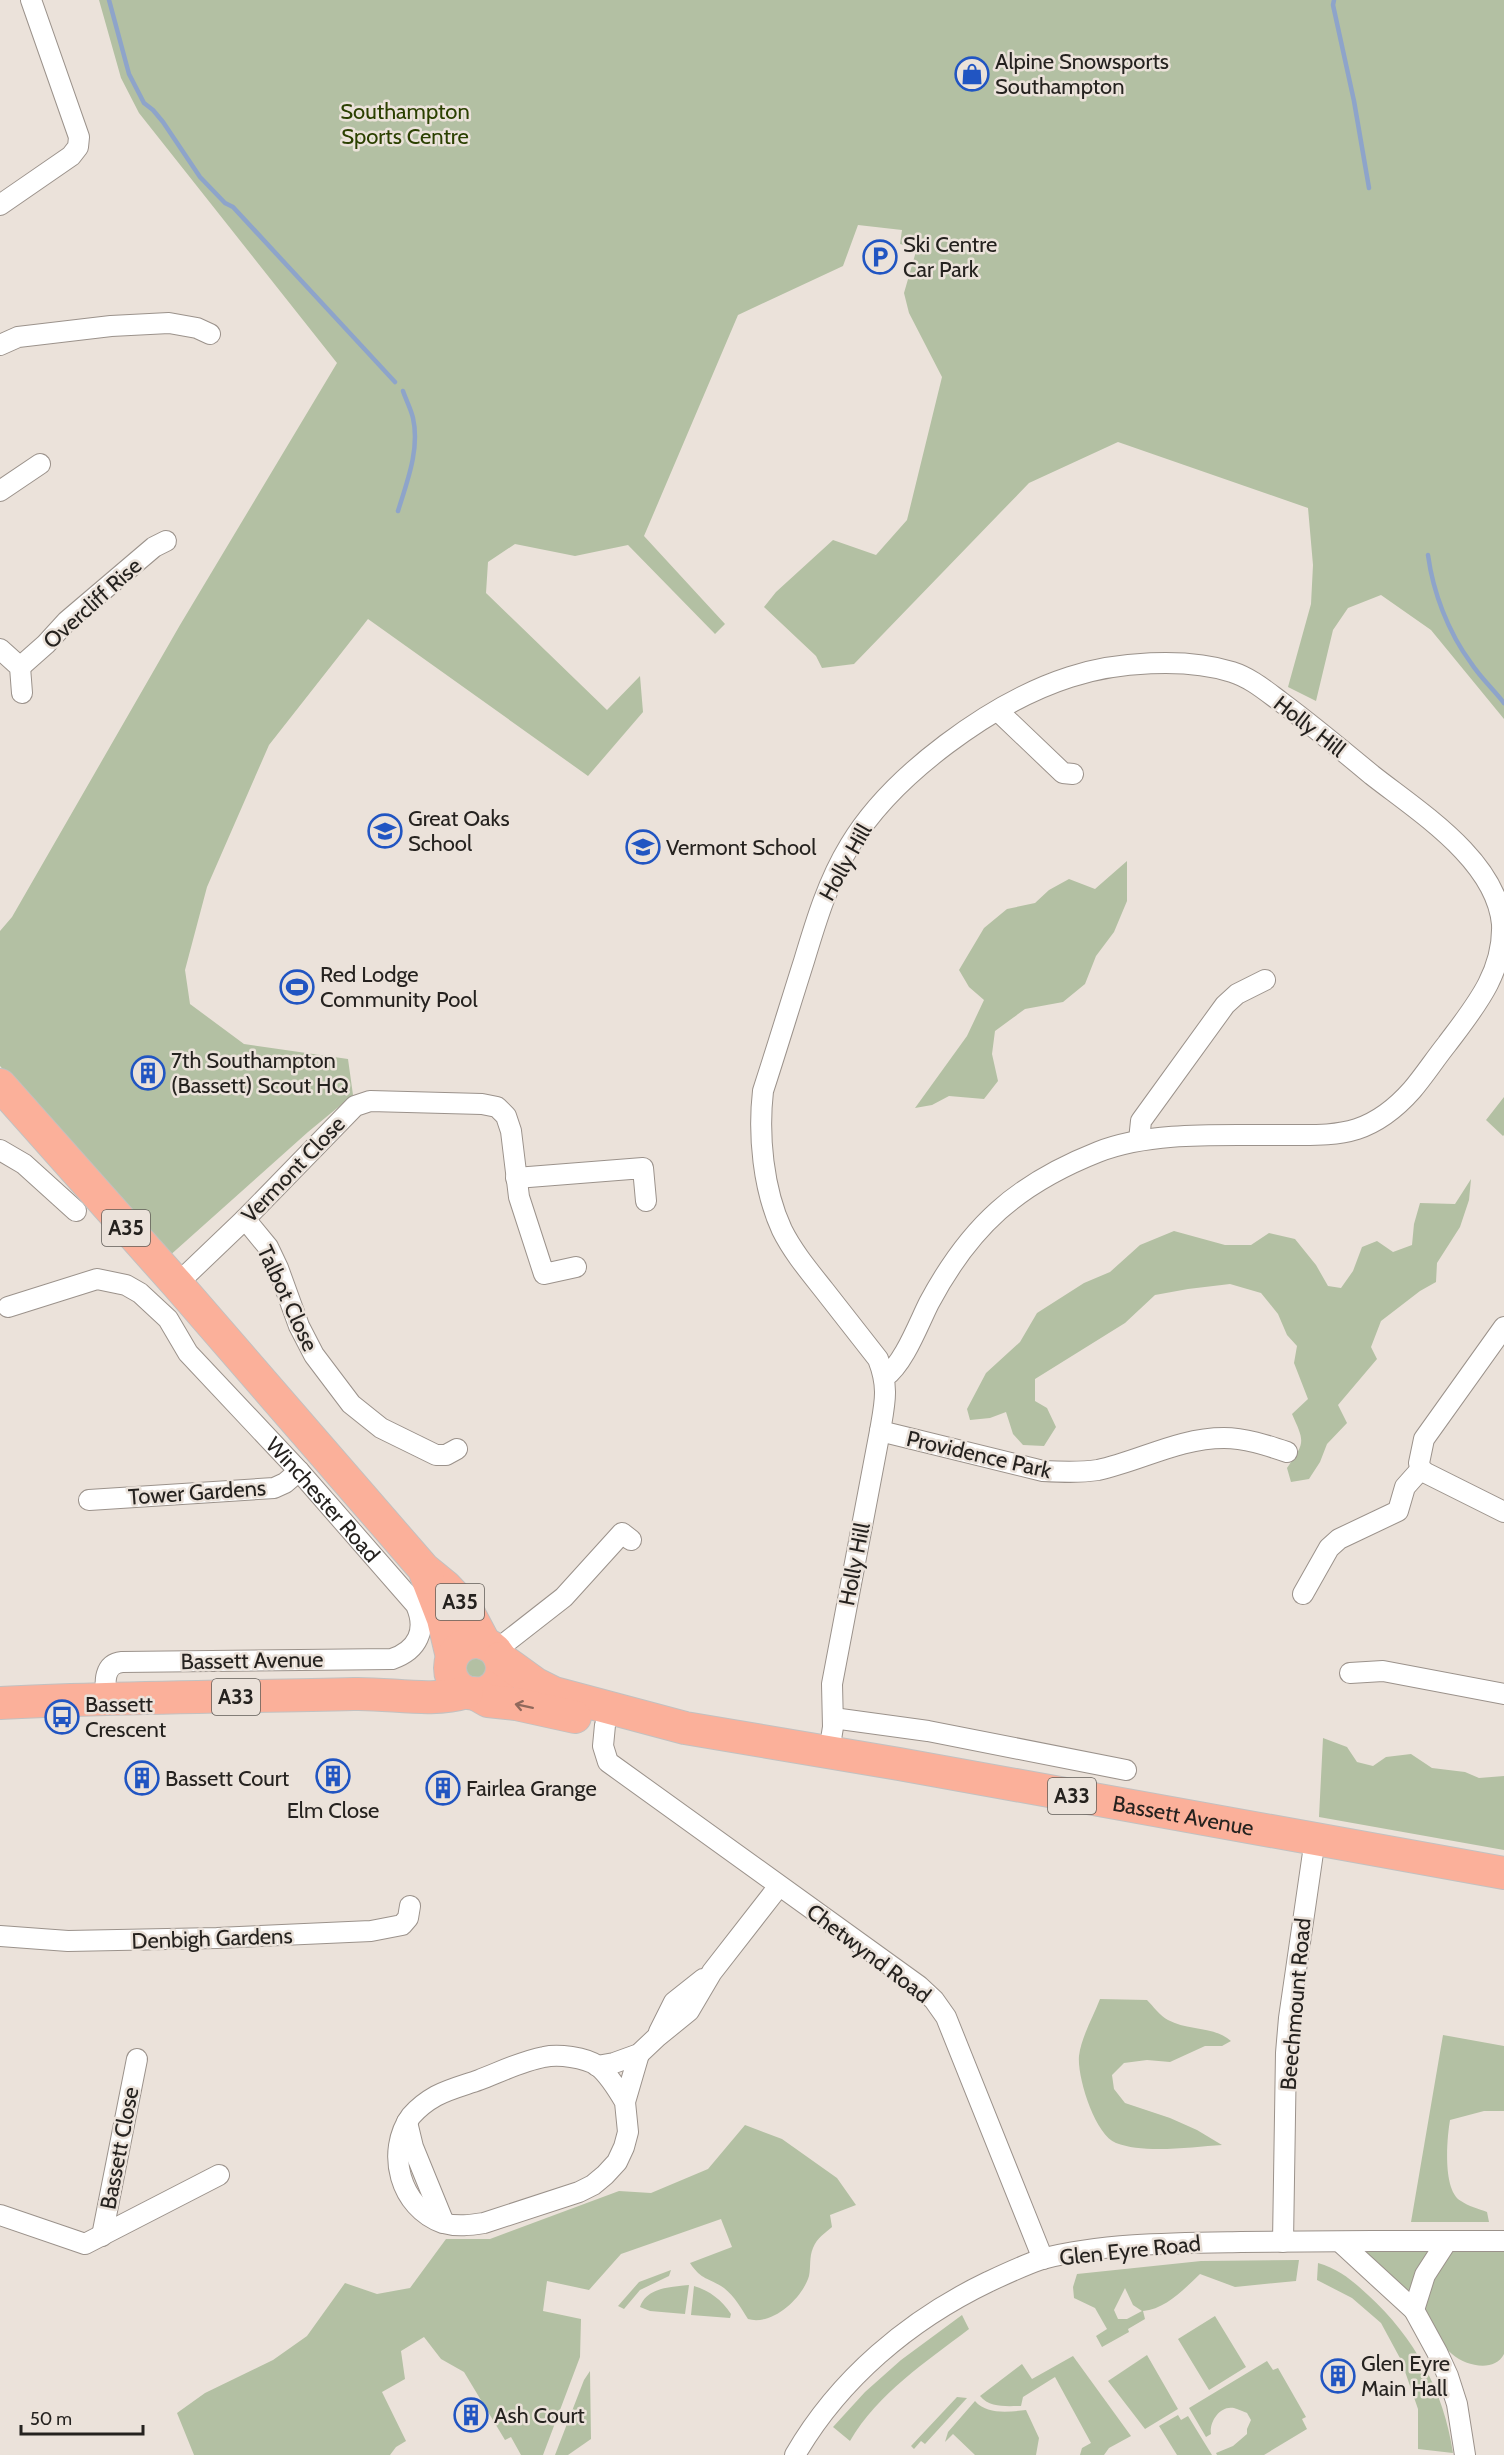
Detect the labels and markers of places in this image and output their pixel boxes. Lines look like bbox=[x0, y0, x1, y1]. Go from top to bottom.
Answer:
place label: Alpine Snowsports Southampton bbox=[995, 48, 1169, 100]
shop icon: Alpine Snowsports Southampton bbox=[954, 56, 990, 92]
place label: Ski Centre Car Park bbox=[903, 231, 997, 283]
parking icon: Ski Centre Car Park bbox=[862, 239, 898, 275]
place label: Great Oaks School bbox=[408, 805, 510, 857]
school or university icon: Great Oaks School bbox=[367, 813, 403, 849]
school or university icon: Vermont School bbox=[625, 829, 661, 865]
place label: Vermont School bbox=[666, 834, 817, 861]
place label: Red Lodge Community Pool bbox=[320, 961, 478, 1013]
sports icon: Red Lodge Community Pool bbox=[279, 969, 315, 1005]
place label: 7th Southampton (Bassett) Scout HQ bbox=[171, 1047, 349, 1099]
building icon: 7th Southampton (Bassett) Scout HQ bbox=[130, 1055, 166, 1091]
place label: Bassett Crescent bbox=[85, 1691, 167, 1743]
bus stop icon: Bassett Crescent bbox=[44, 1699, 80, 1735]
building icon: Elm Close bbox=[315, 1758, 351, 1794]
building icon: Bassett Court bbox=[124, 1760, 160, 1796]
place label: Bassett Court bbox=[165, 1765, 290, 1792]
building icon: Fairlea Grange bbox=[425, 1770, 461, 1806]
place label: Fairlea Grange bbox=[466, 1775, 597, 1802]
place label: Elm Close bbox=[287, 1797, 379, 1824]
place label: Glen Eyre Main Hall bbox=[1361, 2350, 1450, 2402]
building icon: Glen Eyre Main Hall bbox=[1320, 2358, 1356, 2394]
building icon: Ash Court bbox=[453, 2397, 489, 2433]
place label: Ash Court bbox=[494, 2402, 585, 2429]

